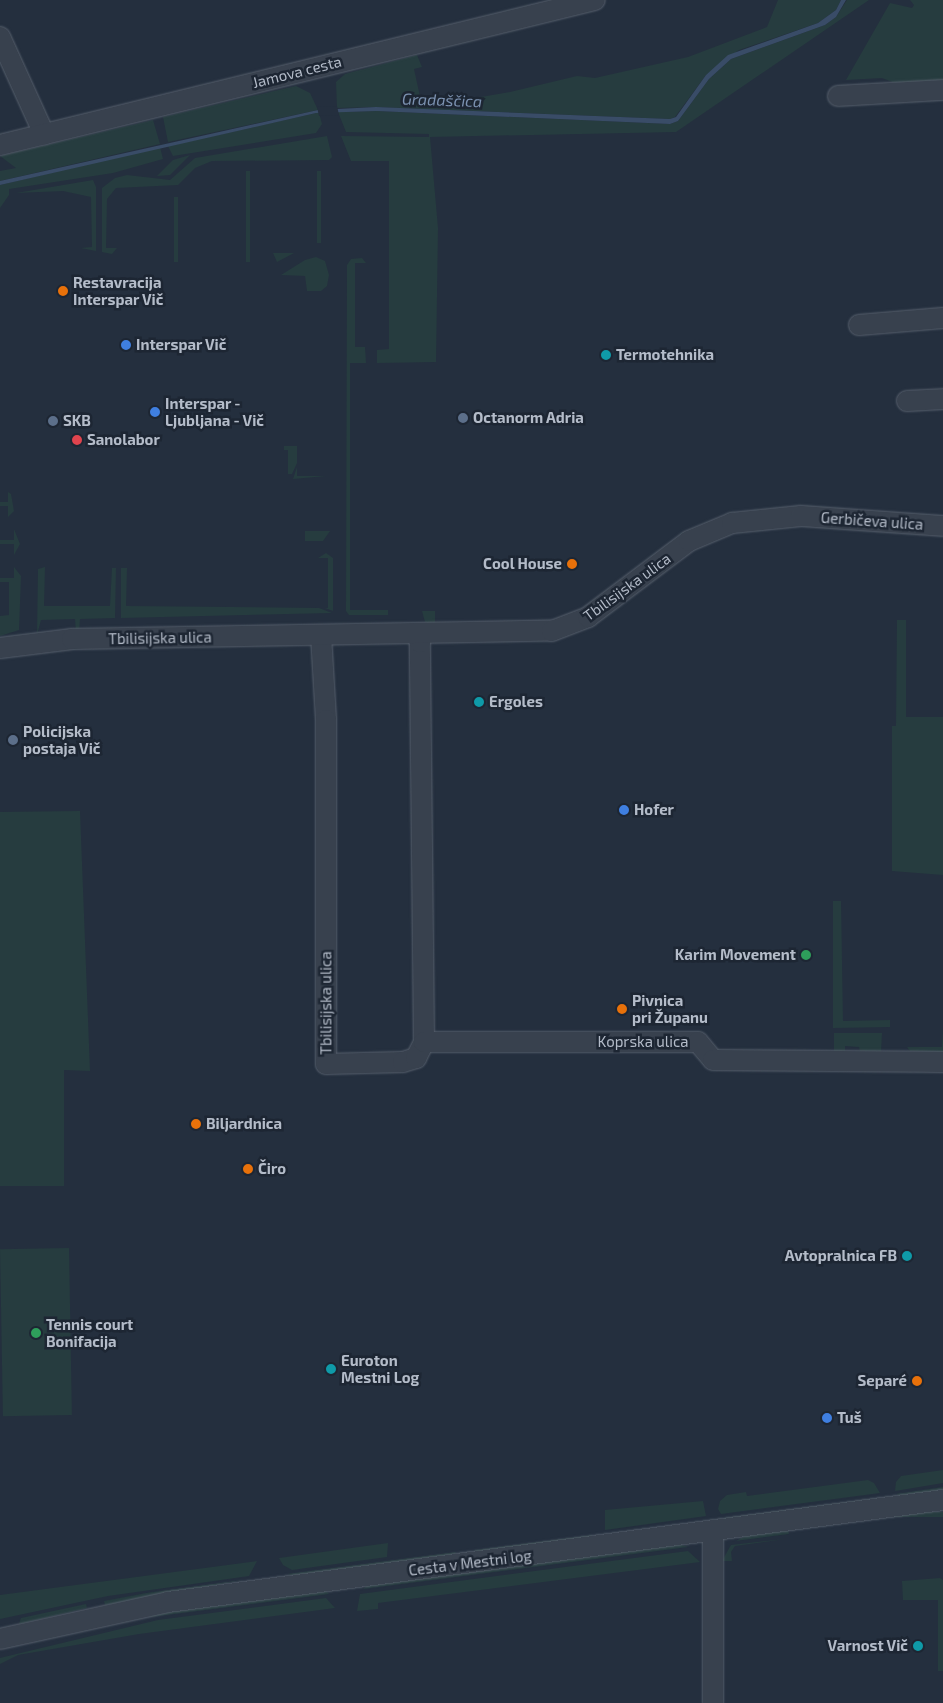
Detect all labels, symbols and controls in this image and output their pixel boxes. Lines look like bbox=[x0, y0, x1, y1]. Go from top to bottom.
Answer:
street label: Jamova cesta bbox=[251, 52, 343, 92]
water label: Gradaščica bbox=[402, 89, 482, 111]
place label: Restavracija Interspar Vič bbox=[73, 273, 164, 308]
marker: Restavracija Interspar Vič bbox=[57, 285, 69, 297]
place label: Interspar Vič bbox=[136, 336, 227, 354]
marker: Interspar Vič bbox=[120, 339, 132, 351]
place label: Termotehnika bbox=[616, 346, 714, 364]
marker: Termotehnika bbox=[600, 349, 612, 361]
place label: Interspar - Ljubljana - Vič bbox=[165, 394, 264, 429]
marker: Interspar - Ljubljana - Vič bbox=[149, 406, 161, 418]
place label: Octanorm Adria bbox=[473, 409, 584, 427]
place label: SKB bbox=[63, 412, 91, 430]
marker: Octanorm Adria bbox=[457, 412, 469, 424]
marker: SKB bbox=[47, 415, 59, 427]
place label: Sanolabor bbox=[87, 431, 160, 449]
marker: Sanolabor bbox=[71, 434, 83, 446]
street label: Gerbičeva ulica bbox=[820, 508, 924, 534]
street label: Tbilisijska ulica bbox=[580, 549, 674, 625]
place label: Cool House bbox=[483, 555, 562, 573]
marker: Cool House bbox=[566, 558, 578, 570]
street label: Tbilisijska ulica bbox=[108, 628, 212, 648]
place label: Ergoles bbox=[489, 693, 543, 711]
marker: Ergoles bbox=[473, 696, 485, 708]
place label: Policijska postaja Vič bbox=[23, 722, 101, 757]
marker: Policijska postaja Vič bbox=[7, 734, 19, 746]
place label: Hofer bbox=[634, 801, 674, 819]
marker: Hofer bbox=[618, 804, 630, 816]
place label: Karim Movement bbox=[675, 946, 796, 964]
marker: Karim Movement bbox=[800, 949, 812, 961]
street label: Tbilisijska ulica bbox=[317, 951, 335, 1055]
place label: Pivnica pri Županu bbox=[632, 991, 708, 1026]
marker: Pivnica pri Županu bbox=[616, 1003, 628, 1015]
street label: Koprska ulica bbox=[597, 1033, 689, 1051]
place label: Biljardnica bbox=[206, 1115, 282, 1133]
marker: Biljardnica bbox=[190, 1118, 202, 1130]
place label: Čiro bbox=[258, 1160, 286, 1178]
marker: Čiro bbox=[242, 1163, 254, 1175]
place label: Avtopralnica FB bbox=[785, 1247, 897, 1265]
marker: Avtopralnica FB bbox=[901, 1250, 913, 1262]
place label: Tennis court Bonifacija bbox=[46, 1315, 133, 1350]
marker: Tennis court Bonifacija bbox=[30, 1327, 42, 1339]
place label: Euroton Mestni Log bbox=[341, 1351, 419, 1386]
marker: Euroton Mestni Log bbox=[325, 1363, 337, 1375]
place label: Separé bbox=[857, 1372, 907, 1390]
marker: Separé bbox=[911, 1375, 923, 1387]
place label: Tuš bbox=[837, 1409, 862, 1427]
marker: Tuš bbox=[821, 1412, 833, 1424]
street label: Cesta v Mestni log bbox=[407, 1546, 533, 1580]
place label: Varnost Vič bbox=[827, 1637, 908, 1655]
marker: Varnost Vič bbox=[912, 1640, 924, 1652]

